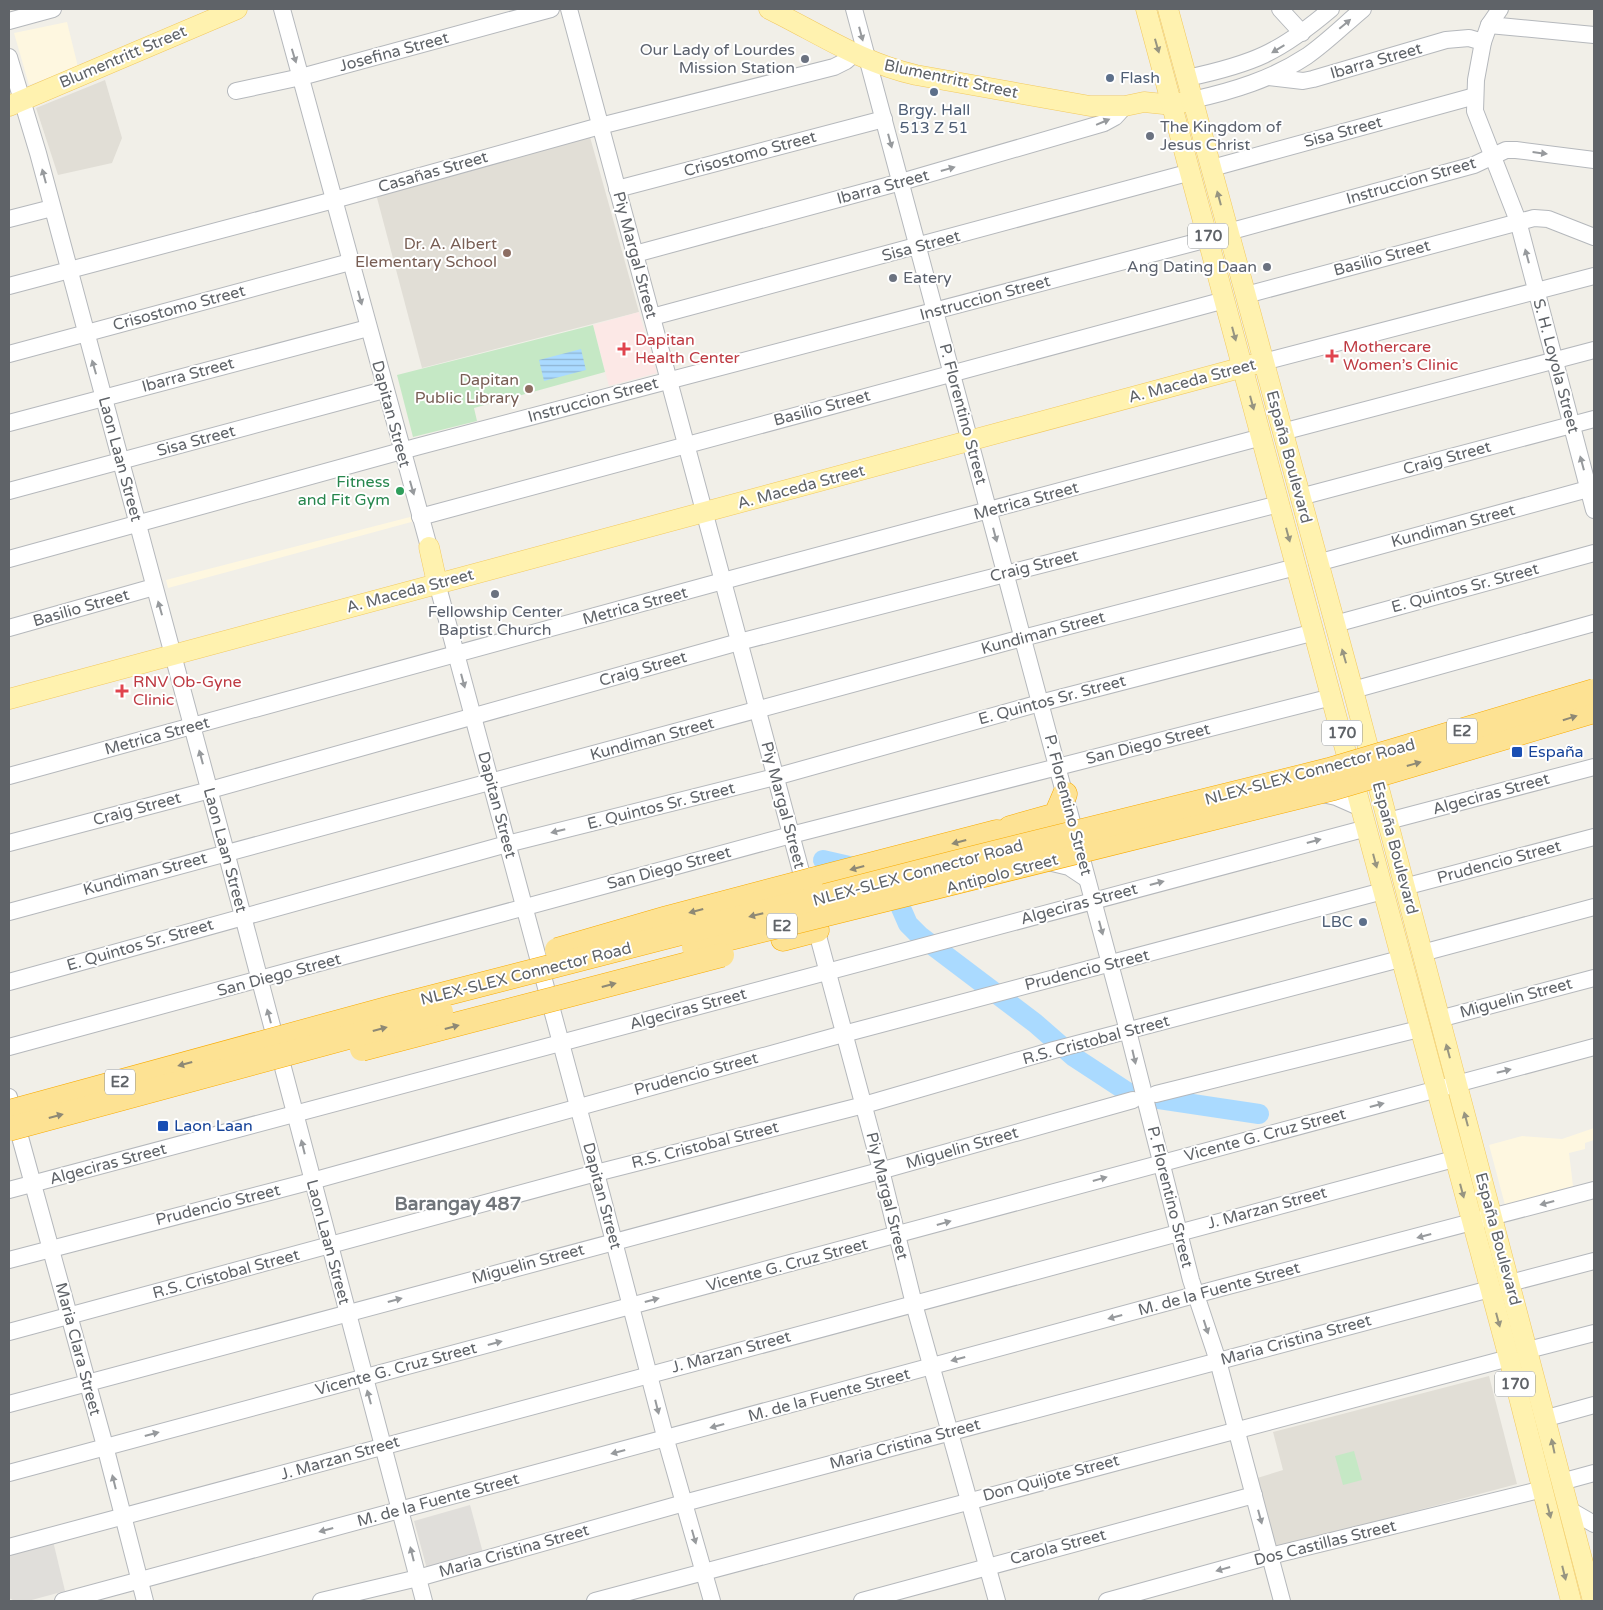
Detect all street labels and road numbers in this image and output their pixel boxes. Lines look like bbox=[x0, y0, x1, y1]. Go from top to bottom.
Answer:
street label: Blumentritt Street bbox=[56, 21, 190, 93]
street label: Josefina Street bbox=[337, 28, 451, 76]
street label: Ibarra Street bbox=[1328, 38, 1424, 84]
street label: Blumentritt Street bbox=[882, 55, 1020, 103]
street label: Sisa Street bbox=[1302, 112, 1384, 152]
street label: Crisostomo Street bbox=[682, 127, 818, 181]
street label: Casañas Street bbox=[376, 147, 490, 197]
street label: Instruccion Street bbox=[1344, 153, 1478, 209]
street label: Ibarra Street bbox=[835, 165, 931, 209]
street label: Piy Margal Street bbox=[608, 189, 662, 321]
road number: 170 bbox=[1188, 224, 1228, 248]
street label: Sisa Street bbox=[880, 226, 962, 266]
street label: Basilio Street bbox=[1331, 235, 1433, 281]
street label: Instruccion Street bbox=[918, 271, 1052, 325]
street label: Crisostomo Street bbox=[111, 281, 247, 335]
street label: S. H. Loyola Street bbox=[1528, 297, 1584, 435]
street label: P. Florentino Street bbox=[935, 341, 991, 487]
street label: Ibarra Street bbox=[140, 353, 236, 397]
street label: A. Maceda Street bbox=[1126, 354, 1258, 408]
street label: Dapitan Street bbox=[367, 358, 415, 470]
street label: Instruccion Street bbox=[526, 373, 660, 427]
street label: Basilio Street bbox=[771, 385, 873, 431]
street label: España Boulevard bbox=[1262, 388, 1316, 526]
street label: Laon Laan Street bbox=[94, 394, 146, 524]
street label: Sisa Street bbox=[155, 421, 237, 461]
street label: Craig Street bbox=[1401, 437, 1493, 479]
street label: A. Maceda Street bbox=[735, 460, 867, 514]
street label: Metrica Street bbox=[971, 477, 1081, 525]
street label: Kundiman Street bbox=[1389, 500, 1517, 552]
street label: Craig Street bbox=[988, 545, 1080, 587]
street label: E. Quintos Sr. Street bbox=[1389, 559, 1541, 617]
street label: A. Maceda Street bbox=[344, 564, 476, 618]
street label: Metrica Street bbox=[580, 582, 690, 630]
street label: Basilio Street bbox=[30, 585, 132, 631]
street label: Kundiman Street bbox=[979, 607, 1107, 659]
street label: Craig Street bbox=[597, 647, 689, 691]
street label: E. Quintos Sr. Street bbox=[976, 671, 1128, 729]
street label: Metrica Street bbox=[102, 712, 212, 760]
street label: Kundiman Street bbox=[588, 713, 716, 765]
road number: E2 bbox=[1447, 718, 1477, 744]
street label: San Diego Street bbox=[1084, 719, 1212, 769]
road number: 170 bbox=[1322, 720, 1362, 746]
street label: P. Florentino Street bbox=[1040, 732, 1096, 878]
street label: NLEX-SLEX Connector Road bbox=[1203, 734, 1417, 810]
street label: Piy Margal Street bbox=[756, 739, 810, 871]
street label: Dapitan Street bbox=[473, 749, 521, 861]
street label: Algeciras Street bbox=[1430, 769, 1552, 819]
street label: E. Quintos Sr. Street bbox=[585, 778, 737, 834]
street label: España Boulevard bbox=[1368, 779, 1422, 917]
street label: Laon Laan Street bbox=[199, 785, 251, 915]
street label: Craig Street bbox=[91, 788, 183, 830]
street label: NLEX-SLEX Connector Road bbox=[811, 835, 1025, 911]
street label: Prudencio Street bbox=[1435, 836, 1563, 888]
street label: San Diego Street bbox=[605, 842, 733, 894]
street label: Kundiman Street bbox=[81, 848, 209, 900]
street label: Antipolo Street bbox=[944, 849, 1060, 899]
street label: Algeciras Street bbox=[1018, 879, 1140, 929]
street label: E. Quintos Sr. Street bbox=[64, 914, 216, 976]
road number: E2 bbox=[767, 914, 797, 938]
street label: NLEX-SLEX Connector Road bbox=[418, 938, 634, 1010]
street label: Prudencio Street bbox=[1023, 945, 1151, 995]
street label: San Diego Street bbox=[215, 949, 343, 1001]
street label: Miguelin Street bbox=[1457, 973, 1575, 1023]
street label: Algeciras Street bbox=[627, 984, 749, 1034]
street label: R.S. Cristobal Street bbox=[1020, 1011, 1172, 1069]
street label: Prudencio Street bbox=[632, 1048, 760, 1100]
road number: E2 bbox=[105, 1070, 135, 1094]
street label: Vicente G. Cruz Street bbox=[1182, 1104, 1348, 1166]
street label: R.S. Cristobal Street bbox=[629, 1117, 781, 1173]
street label: Miguelin Street bbox=[904, 1122, 1020, 1174]
street label: P. Florentino Street bbox=[1143, 1124, 1197, 1270]
street label: Piy Margal Street bbox=[861, 1130, 913, 1262]
street label: Algeciras Street bbox=[47, 1139, 169, 1189]
street label: Dapitan Street bbox=[578, 1140, 626, 1252]
street label: España Boulevard bbox=[1471, 1170, 1525, 1308]
street label: Laon Laan Street bbox=[302, 1177, 354, 1307]
street label: Prudencio Street bbox=[154, 1180, 282, 1230]
street label: J. Marzan Street bbox=[1205, 1182, 1329, 1234]
street label: Vicente G. Cruz Street bbox=[704, 1234, 870, 1296]
street label: Miguelin Street bbox=[469, 1239, 587, 1289]
street label: R.S. Cristobal Street bbox=[150, 1245, 302, 1303]
street label: M. de la Fuente Street bbox=[1136, 1258, 1302, 1320]
street label: Maria Clara Street bbox=[51, 1280, 105, 1418]
street label: Maria Cristina Street bbox=[1218, 1310, 1374, 1370]
street label: J. Marzan Street bbox=[669, 1326, 793, 1378]
street label: Vicente G. Cruz Street bbox=[313, 1338, 479, 1400]
street label: M. de la Fuente Street bbox=[746, 1364, 912, 1426]
road number: 170 bbox=[1495, 1372, 1535, 1396]
street label: Maria Cristina Street bbox=[827, 1414, 983, 1474]
street label: J. Marzan Street bbox=[278, 1431, 402, 1485]
street label: Don Quijote Street bbox=[981, 1450, 1121, 1506]
street label: M. de la Fuente Street bbox=[355, 1469, 521, 1531]
street label: Dos Castillas Street bbox=[1252, 1516, 1398, 1570]
street label: Maria Cristina Street bbox=[437, 1520, 591, 1582]
street label: Carola Street bbox=[1008, 1525, 1108, 1569]

